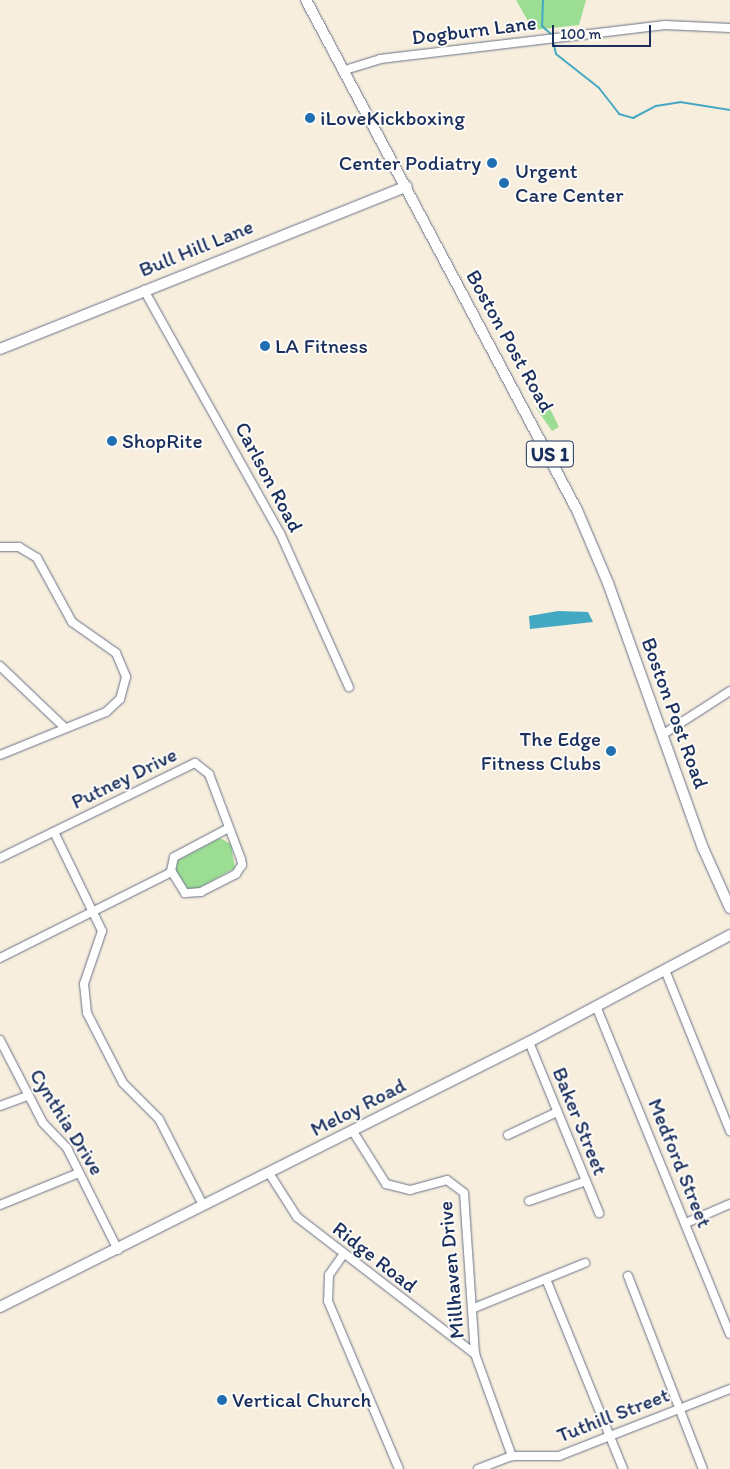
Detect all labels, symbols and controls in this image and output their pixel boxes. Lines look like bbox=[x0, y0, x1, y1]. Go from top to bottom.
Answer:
street label: Dogburn Lane bbox=[410, 10, 538, 50]
scale bar bbox=[555, 15, 654, 47]
text: 100 m bbox=[560, 25, 601, 43]
place label: iLoveKickboxing bbox=[320, 105, 465, 131]
marker: iLoveKickboxing bbox=[304, 112, 316, 124]
place label: Center Podiatry bbox=[339, 150, 481, 176]
marker: Center Podiatry bbox=[485, 156, 499, 170]
place label: Urgent Care Center bbox=[515, 158, 624, 208]
marker: Urgent Care Center bbox=[497, 176, 511, 190]
street label: Bull Hill Lane bbox=[135, 214, 257, 282]
street label: Boston Post Road bbox=[461, 266, 559, 416]
place label: LA Fitness bbox=[275, 333, 368, 359]
marker: LA Fitness bbox=[259, 340, 271, 352]
street label: Carlson Road bbox=[230, 418, 308, 536]
place label: ShopRite bbox=[122, 428, 203, 454]
marker: ShopRite bbox=[106, 435, 118, 447]
road number: US 1 bbox=[525, 436, 575, 472]
street label: Boston Post Road bbox=[636, 634, 714, 792]
place label: The Edge Fitness Clubs bbox=[481, 726, 601, 776]
street label: Putney Drive bbox=[67, 742, 181, 814]
marker: The Edge Fitness Clubs bbox=[605, 745, 617, 757]
street label: Cynthia Drive bbox=[24, 1064, 110, 1180]
street label: Baker Street bbox=[547, 1064, 613, 1178]
street label: Meloy Road bbox=[306, 1072, 410, 1142]
street label: Medford Street bbox=[643, 1095, 717, 1231]
street label: Millhaven Drive bbox=[432, 1200, 470, 1340]
street label: Ridge Road bbox=[328, 1216, 422, 1298]
street label: Tuthill Street bbox=[553, 1382, 673, 1448]
place label: Vertical Church bbox=[232, 1387, 372, 1413]
marker: Vertical Church bbox=[216, 1394, 228, 1406]

